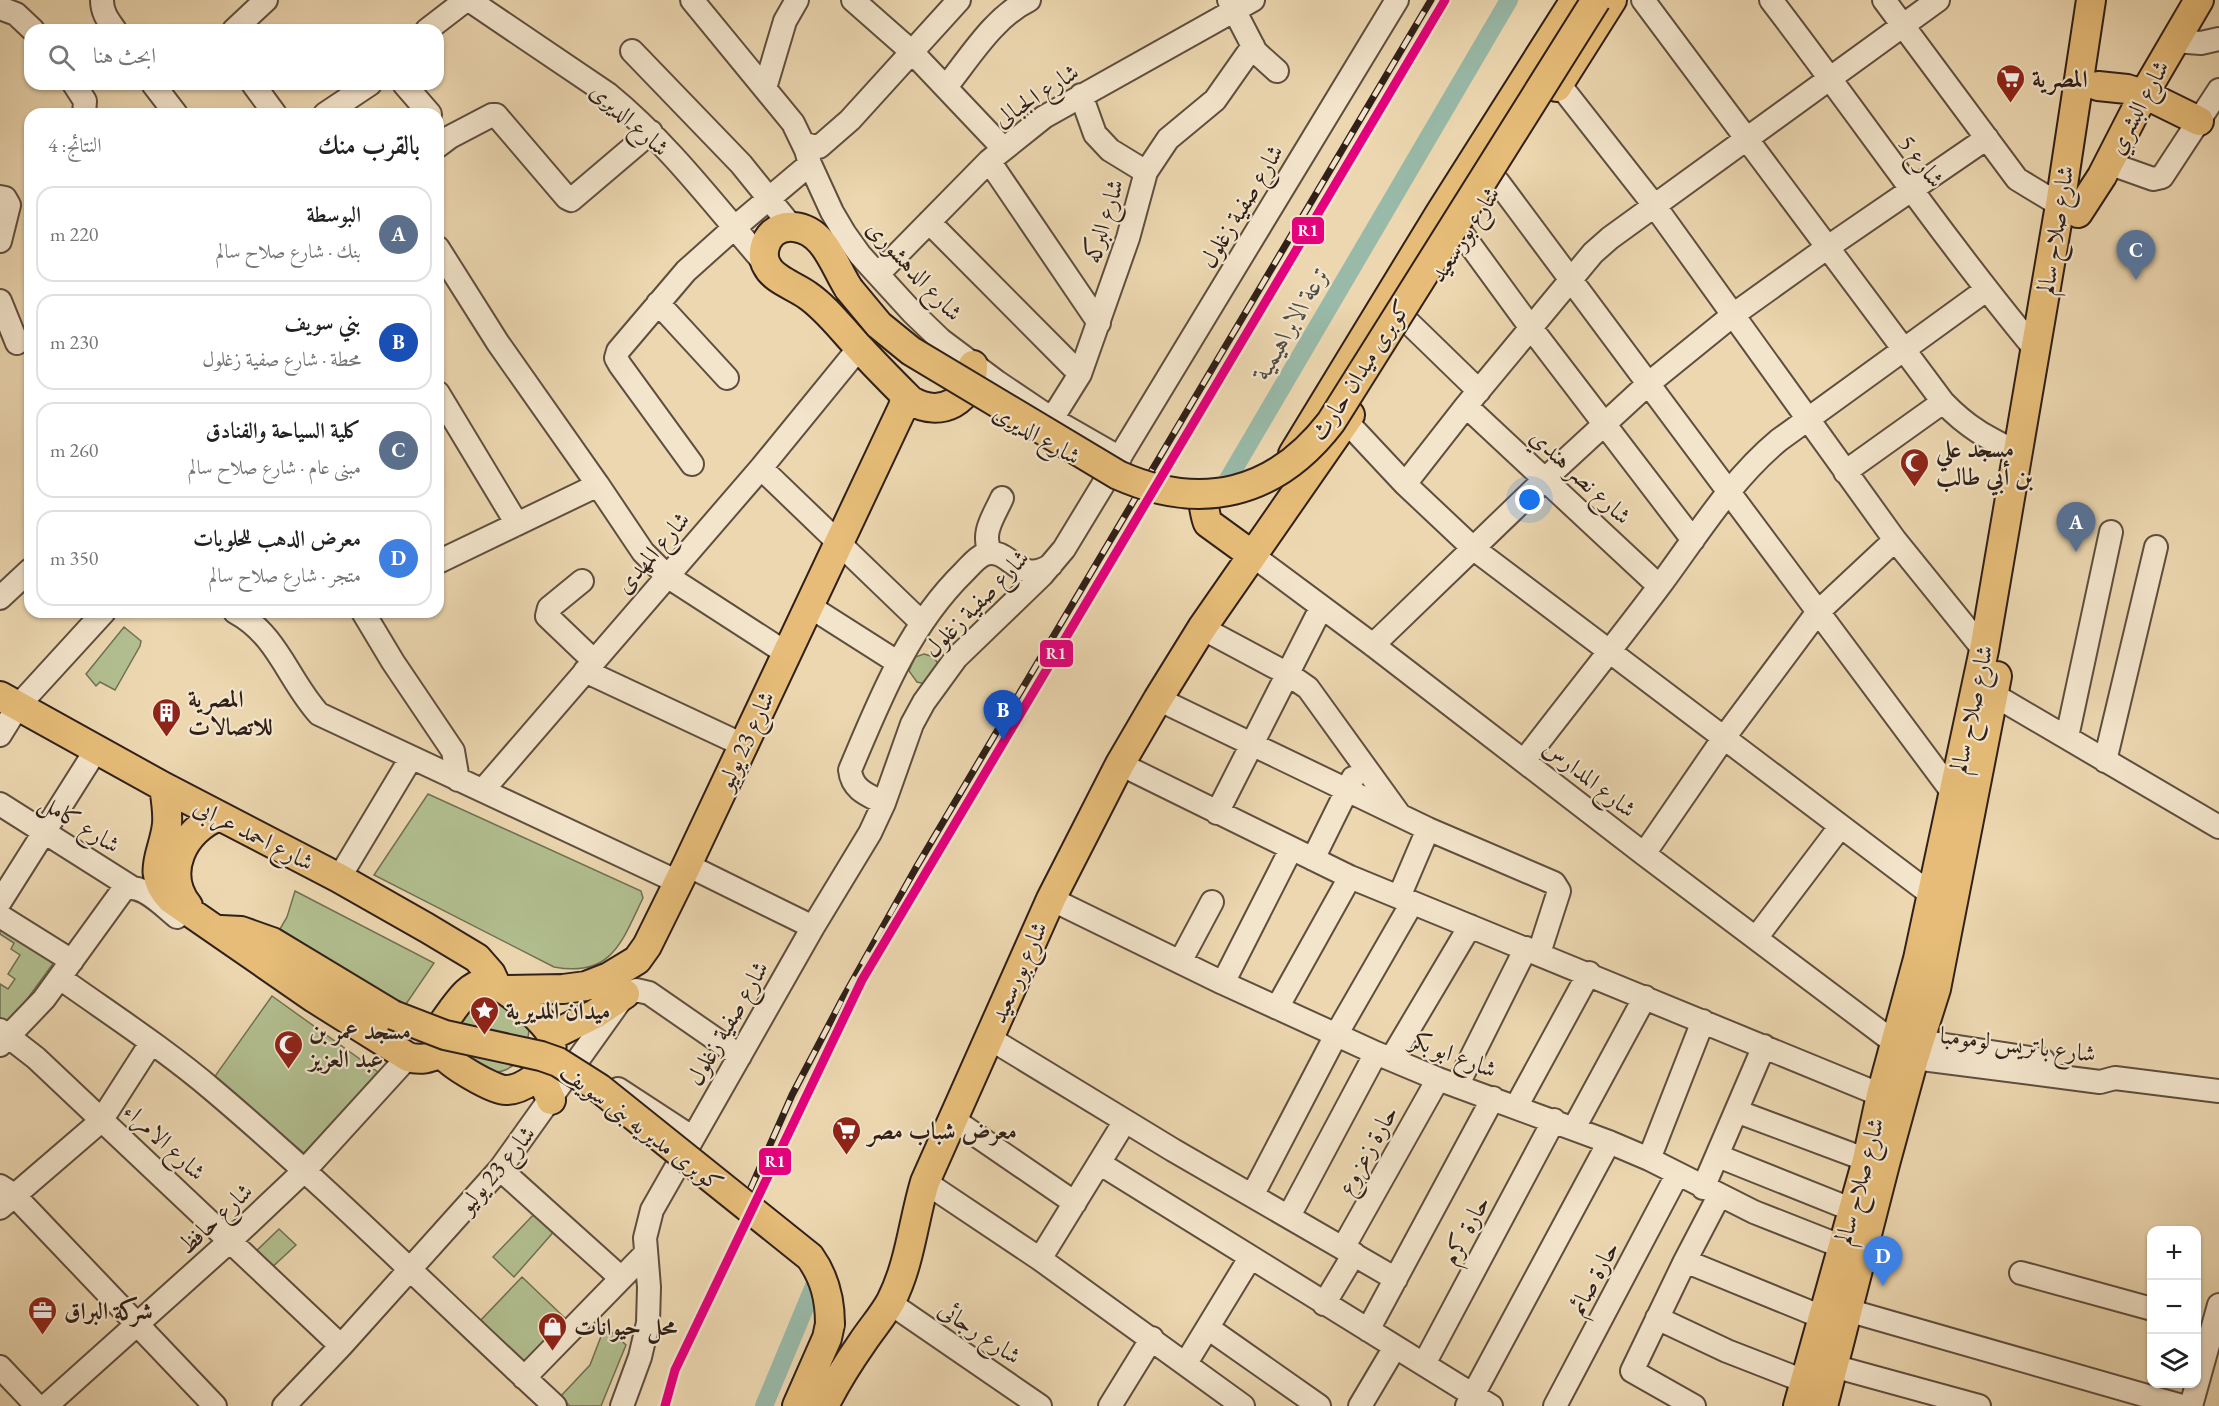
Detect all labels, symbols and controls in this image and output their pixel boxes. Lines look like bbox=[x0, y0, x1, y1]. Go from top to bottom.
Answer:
search box bbox=[24, 24, 444, 90]
icon: search bbox=[45, 41, 78, 74]
text: ابحث هنا bbox=[93, 41, 156, 70]
street label: شارع البشري bbox=[2100, 54, 2180, 162]
street label: شارع الجبالى bbox=[988, 56, 1087, 138]
supermarket icon: المصرية bbox=[1995, 62, 2027, 104]
place label: المصرية bbox=[2032, 63, 2088, 95]
street label: شارع الديرى bbox=[580, 75, 676, 167]
text: بالقرب منك bbox=[318, 128, 420, 162]
street label: شارع 5 bbox=[1888, 129, 1952, 196]
text: النتائج: 4 bbox=[48, 132, 102, 158]
street label: شارع صفية زغلول bbox=[1192, 138, 1294, 276]
street label: شارع صلاح سالم bbox=[2030, 163, 2086, 298]
street label: شارع البركه bbox=[1076, 175, 1135, 268]
street label: شارع بورسعيد bbox=[1421, 180, 1511, 291]
text: البوسطة bbox=[306, 200, 361, 229]
street label: شارع الدهشورى bbox=[857, 213, 970, 331]
line badge: R1 bbox=[1291, 216, 1325, 245]
text: R1 bbox=[1298, 220, 1318, 241]
text: 220 m bbox=[50, 221, 98, 247]
text: A bbox=[391, 221, 406, 247]
pin: C bbox=[2116, 230, 2156, 280]
text: بنك · شارع صلاح سالم bbox=[216, 238, 361, 264]
water label: ترعة الابراهيمية bbox=[1243, 258, 1338, 388]
street label: كوبرى ميدان حارث bbox=[1303, 293, 1417, 447]
text: بني سويف bbox=[284, 308, 361, 337]
text: 230 m bbox=[50, 329, 98, 355]
text: B bbox=[392, 329, 405, 355]
text: محطة · شارع صفية زغلول bbox=[202, 346, 361, 372]
street label: شارع الديرى bbox=[985, 396, 1087, 476]
text: كلية السياحة والفنادق bbox=[205, 416, 361, 445]
street label: شارع نصر هندي bbox=[1520, 421, 1638, 535]
place label: مسجد علي بن أبي طالب bbox=[1935, 433, 2034, 496]
text: 260 m bbox=[50, 437, 98, 463]
text: C bbox=[391, 437, 406, 463]
mosque icon: مسجد علي بن أبي طالب bbox=[1899, 446, 1931, 488]
text: مبنى عام · شارع صلاح سالم bbox=[188, 454, 361, 480]
your location bbox=[1515, 485, 1544, 514]
pin: A bbox=[2056, 502, 2096, 552]
street label: شارع المهدى bbox=[608, 504, 700, 603]
text: معرض الدهب للحلويات bbox=[193, 524, 361, 553]
street label: شارع صفية زغلول bbox=[917, 542, 1039, 667]
text: 350 m bbox=[50, 545, 98, 571]
text: D bbox=[391, 545, 406, 571]
text: متجر · شارع صلاح سالم bbox=[209, 562, 361, 588]
line badge: R1 bbox=[1039, 639, 1074, 668]
street label: شارع صلاح سالم bbox=[1942, 642, 2006, 777]
text: R1 bbox=[1046, 643, 1066, 664]
place label: المصرية للاتصالات bbox=[188, 683, 273, 742]
street label: شارع 23 يوليو bbox=[708, 686, 786, 798]
pin: B bbox=[984, 690, 1022, 740]
building icon: المصرية للاتصالات bbox=[151, 696, 183, 738]
street label: شارع المدارس bbox=[1534, 732, 1643, 828]
street label: شارع كامل bbox=[31, 786, 126, 864]
street label: شارع احمد عرابى bbox=[186, 790, 319, 882]
street label: شارع بورسعيد bbox=[982, 916, 1059, 1030]
street label: شارع صفية زغلول bbox=[679, 955, 780, 1094]
place icon: ميدان المديرية bbox=[469, 994, 501, 1036]
place label: ميدان المديرية bbox=[506, 995, 610, 1026]
place label: مسجد عمر بن عبد العزيز bbox=[306, 1015, 411, 1074]
street label: شارع باتريس لومومبا bbox=[1938, 1019, 2098, 1074]
street label: شارع ابو بكر bbox=[1402, 1022, 1501, 1089]
mosque icon: مسجد عمر بن عبد العزيز bbox=[272, 1028, 304, 1070]
street label: كوبرى مديريه بنى سويف bbox=[553, 1055, 730, 1199]
street label: شارع الامراء bbox=[114, 1095, 213, 1190]
street label: حارة زعزوع bbox=[1330, 1100, 1409, 1203]
supermarket icon: معرض شباب مصر bbox=[831, 1114, 863, 1156]
street label: شارع صلاح سالم bbox=[1827, 1114, 1897, 1249]
place label: معرض شباب مصر bbox=[865, 1115, 1017, 1147]
street label: شارع 23 يوليو bbox=[449, 1119, 546, 1224]
line badge: R1 bbox=[758, 1147, 792, 1176]
text: R1 bbox=[765, 1151, 785, 1172]
street label: شارع حافظ bbox=[171, 1175, 262, 1264]
street label: حارة كرم bbox=[1434, 1190, 1501, 1273]
map controls bbox=[2147, 1226, 2201, 1388]
button: + bbox=[2147, 1226, 2201, 1280]
street label: حارة صائم bbox=[1561, 1236, 1631, 1323]
pin: D bbox=[1864, 1236, 1902, 1286]
button: − bbox=[2147, 1280, 2201, 1334]
street label: شارع رجائى bbox=[930, 1293, 1028, 1375]
office icon: شركة البراق bbox=[27, 1294, 59, 1336]
place label: شركة البراق bbox=[64, 1295, 153, 1327]
shop icon: محل حيوانات bbox=[537, 1310, 569, 1352]
place label: محل حيوانات bbox=[574, 1311, 677, 1344]
button: layers bbox=[2147, 1334, 2201, 1388]

